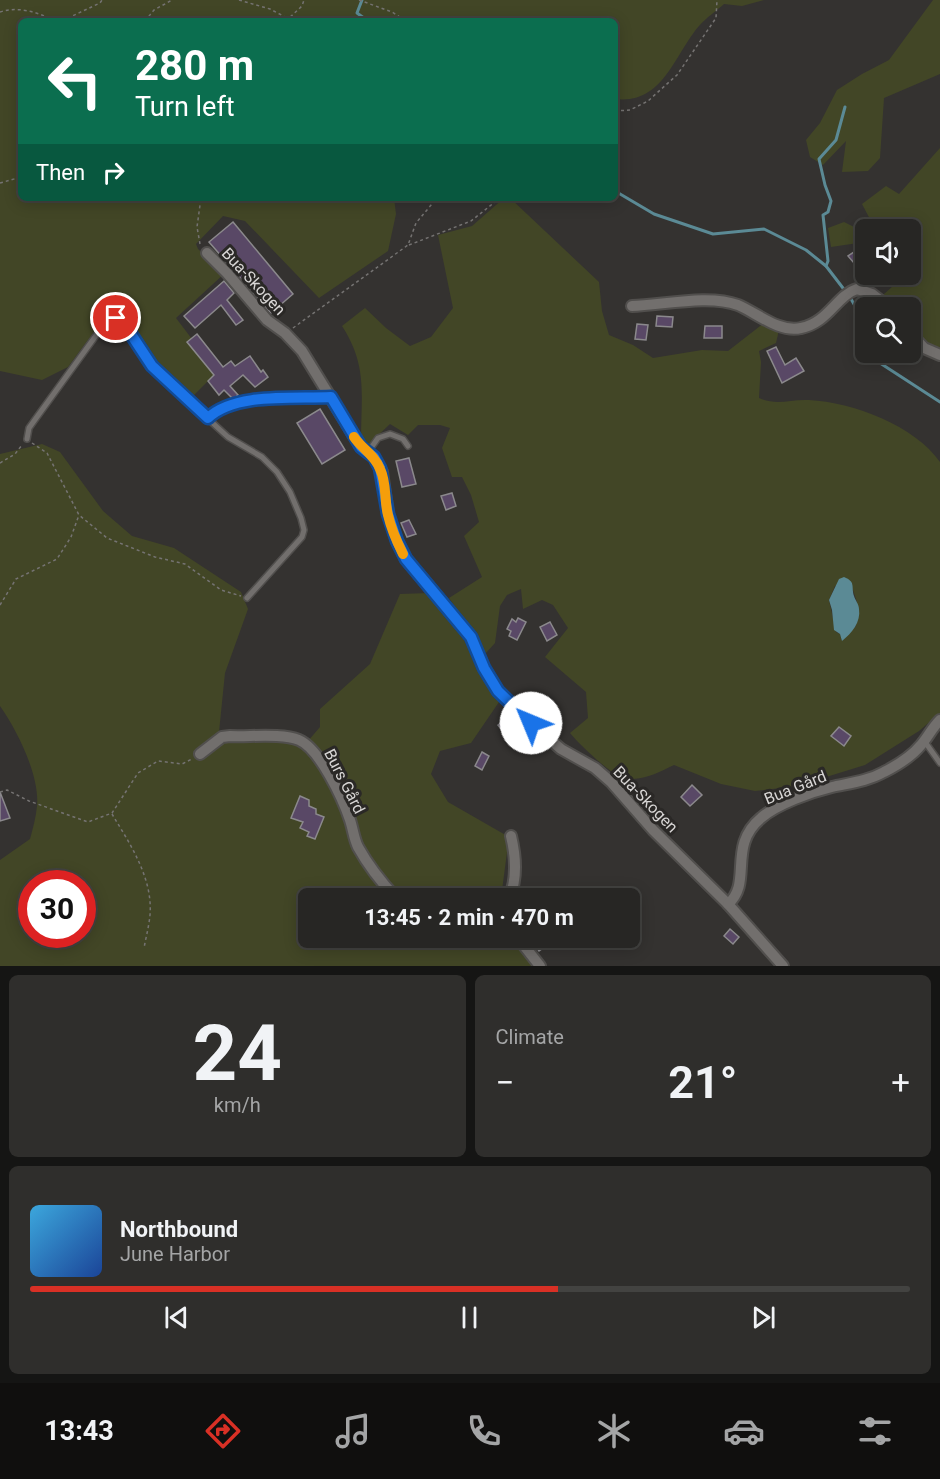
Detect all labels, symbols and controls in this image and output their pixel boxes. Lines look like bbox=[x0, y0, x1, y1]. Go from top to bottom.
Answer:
text: 280 m bbox=[135, 41, 254, 90]
icon: left bbox=[36, 42, 114, 120]
text: Turn left bbox=[135, 91, 235, 123]
icon: right bbox=[97, 156, 130, 189]
text: Then bbox=[36, 160, 85, 185]
map controls bbox=[855, 219, 921, 363]
button: sound bbox=[855, 219, 921, 285]
street label: Bua-Skogen bbox=[218, 244, 290, 319]
pin bbox=[90, 292, 141, 343]
button: search bbox=[855, 297, 921, 363]
icon: arrive bbox=[99, 301, 132, 334]
position arrow bbox=[499, 691, 563, 755]
street label: Burs Gård bbox=[320, 746, 369, 817]
street label: Bua-Skogen bbox=[609, 762, 682, 837]
street label: Bua Gård bbox=[761, 766, 829, 809]
speed limit sign: 30 bbox=[18, 870, 96, 948]
text: 13:45 · 2 min · 470 m bbox=[364, 905, 574, 930]
text: 24 bbox=[192, 1008, 282, 1099]
text: Climate bbox=[496, 1025, 564, 1049]
text: 21° bbox=[668, 1056, 737, 1109]
text: − bbox=[496, 1063, 514, 1102]
text: + bbox=[891, 1063, 910, 1102]
text: km/h bbox=[214, 1093, 261, 1117]
text: Northbound bbox=[120, 1217, 238, 1242]
text: June Harbor bbox=[120, 1242, 230, 1266]
icon: previous bbox=[160, 1301, 193, 1334]
icon: pause bbox=[453, 1301, 486, 1334]
icon: next bbox=[747, 1301, 780, 1334]
icon: directions bbox=[202, 1410, 244, 1452]
icon: music bbox=[332, 1410, 374, 1452]
icon: phone bbox=[463, 1410, 505, 1452]
icon: climate bbox=[593, 1410, 635, 1452]
icon: car bbox=[723, 1410, 765, 1452]
icon: filters bbox=[854, 1410, 896, 1452]
text: 13:43 bbox=[44, 1415, 114, 1447]

